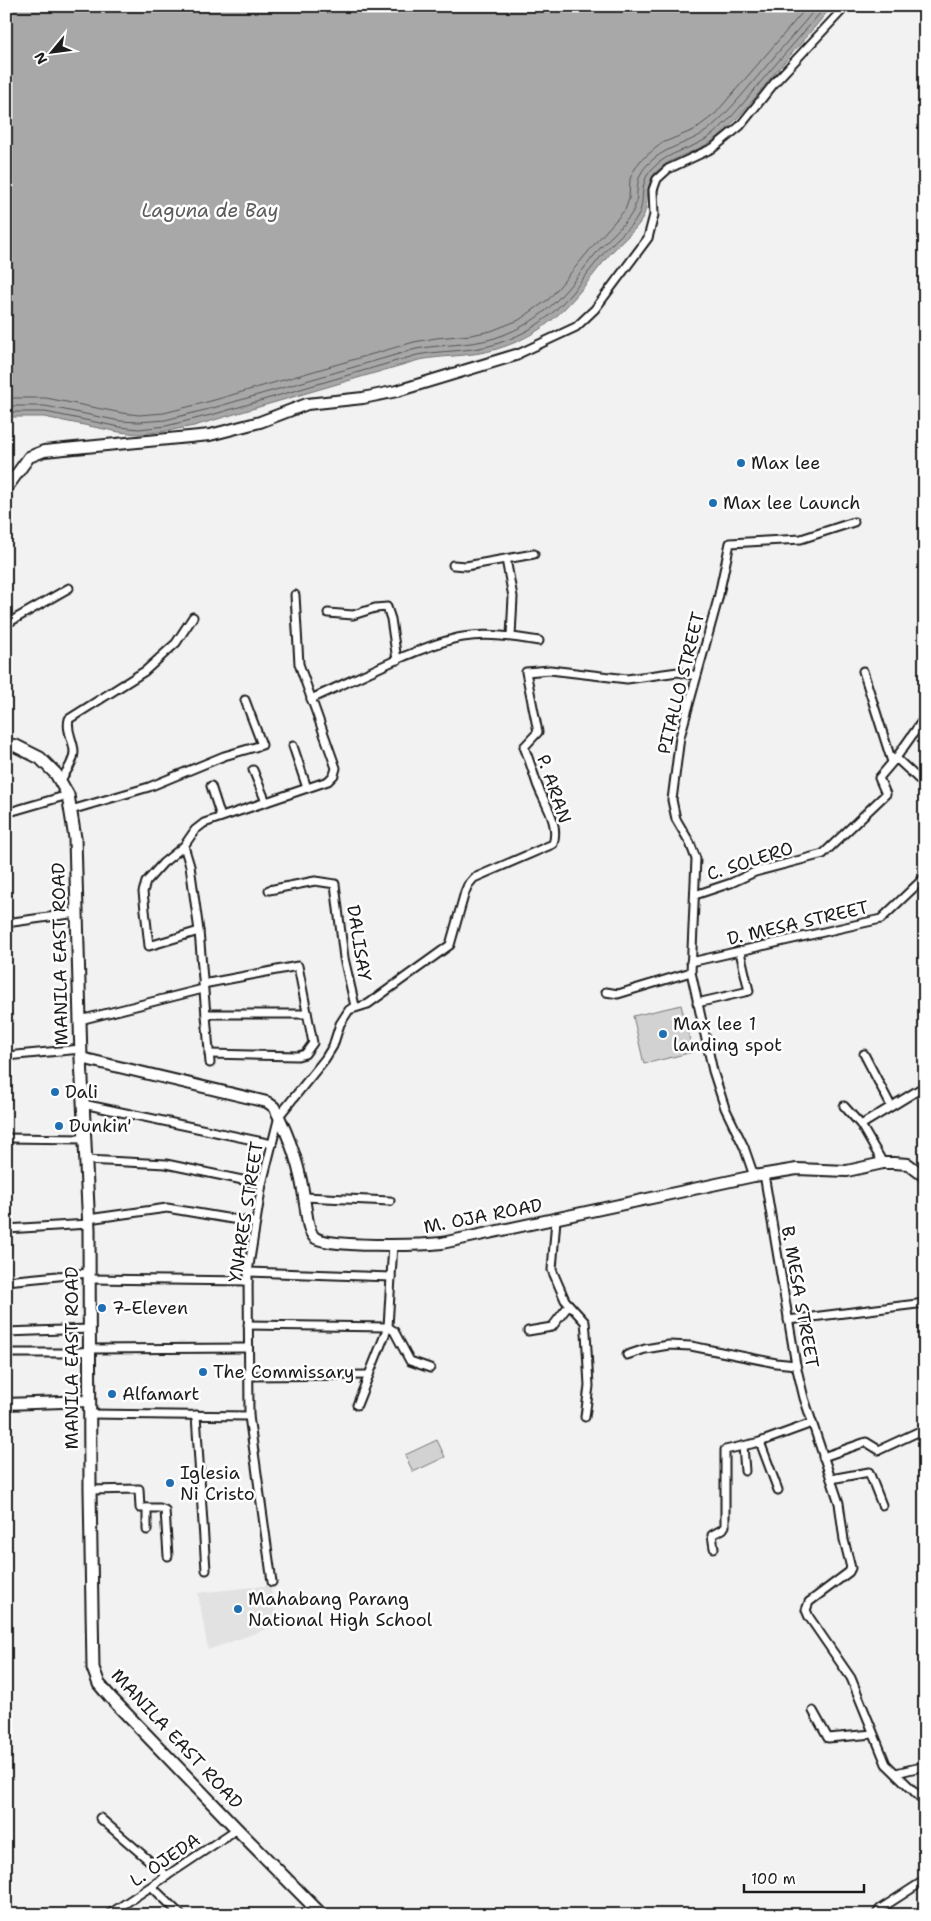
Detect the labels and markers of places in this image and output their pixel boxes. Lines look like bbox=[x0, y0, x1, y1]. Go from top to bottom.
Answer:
place label: Max lee bbox=[751, 451, 821, 475]
marker: Max lee bbox=[735, 457, 747, 469]
place label: Max lee Launch bbox=[723, 491, 861, 515]
marker: Max lee Launch bbox=[707, 497, 719, 509]
place label: Max lee 1 landing spot bbox=[673, 1012, 782, 1057]
marker: Max lee 1 landing spot bbox=[657, 1028, 669, 1040]
place label: Dali bbox=[65, 1080, 98, 1104]
marker: Dali bbox=[49, 1086, 61, 1098]
place label: Dunkin' bbox=[69, 1114, 132, 1138]
marker: Dunkin' bbox=[53, 1120, 65, 1132]
place label: 7-Eleven bbox=[112, 1296, 188, 1320]
marker: 7-Eleven bbox=[96, 1302, 108, 1314]
place label: The Commissary bbox=[213, 1360, 354, 1384]
marker: The Commissary bbox=[197, 1366, 209, 1378]
place label: Alfamart bbox=[122, 1382, 200, 1406]
marker: Alfamart bbox=[106, 1388, 118, 1400]
place label: Iglesia Ni Cristo bbox=[180, 1461, 255, 1506]
marker: Iglesia Ni Cristo bbox=[164, 1477, 176, 1489]
place label: Mahabang Parang National High School bbox=[248, 1587, 433, 1632]
marker: Mahabang Parang National High School bbox=[232, 1603, 244, 1615]

